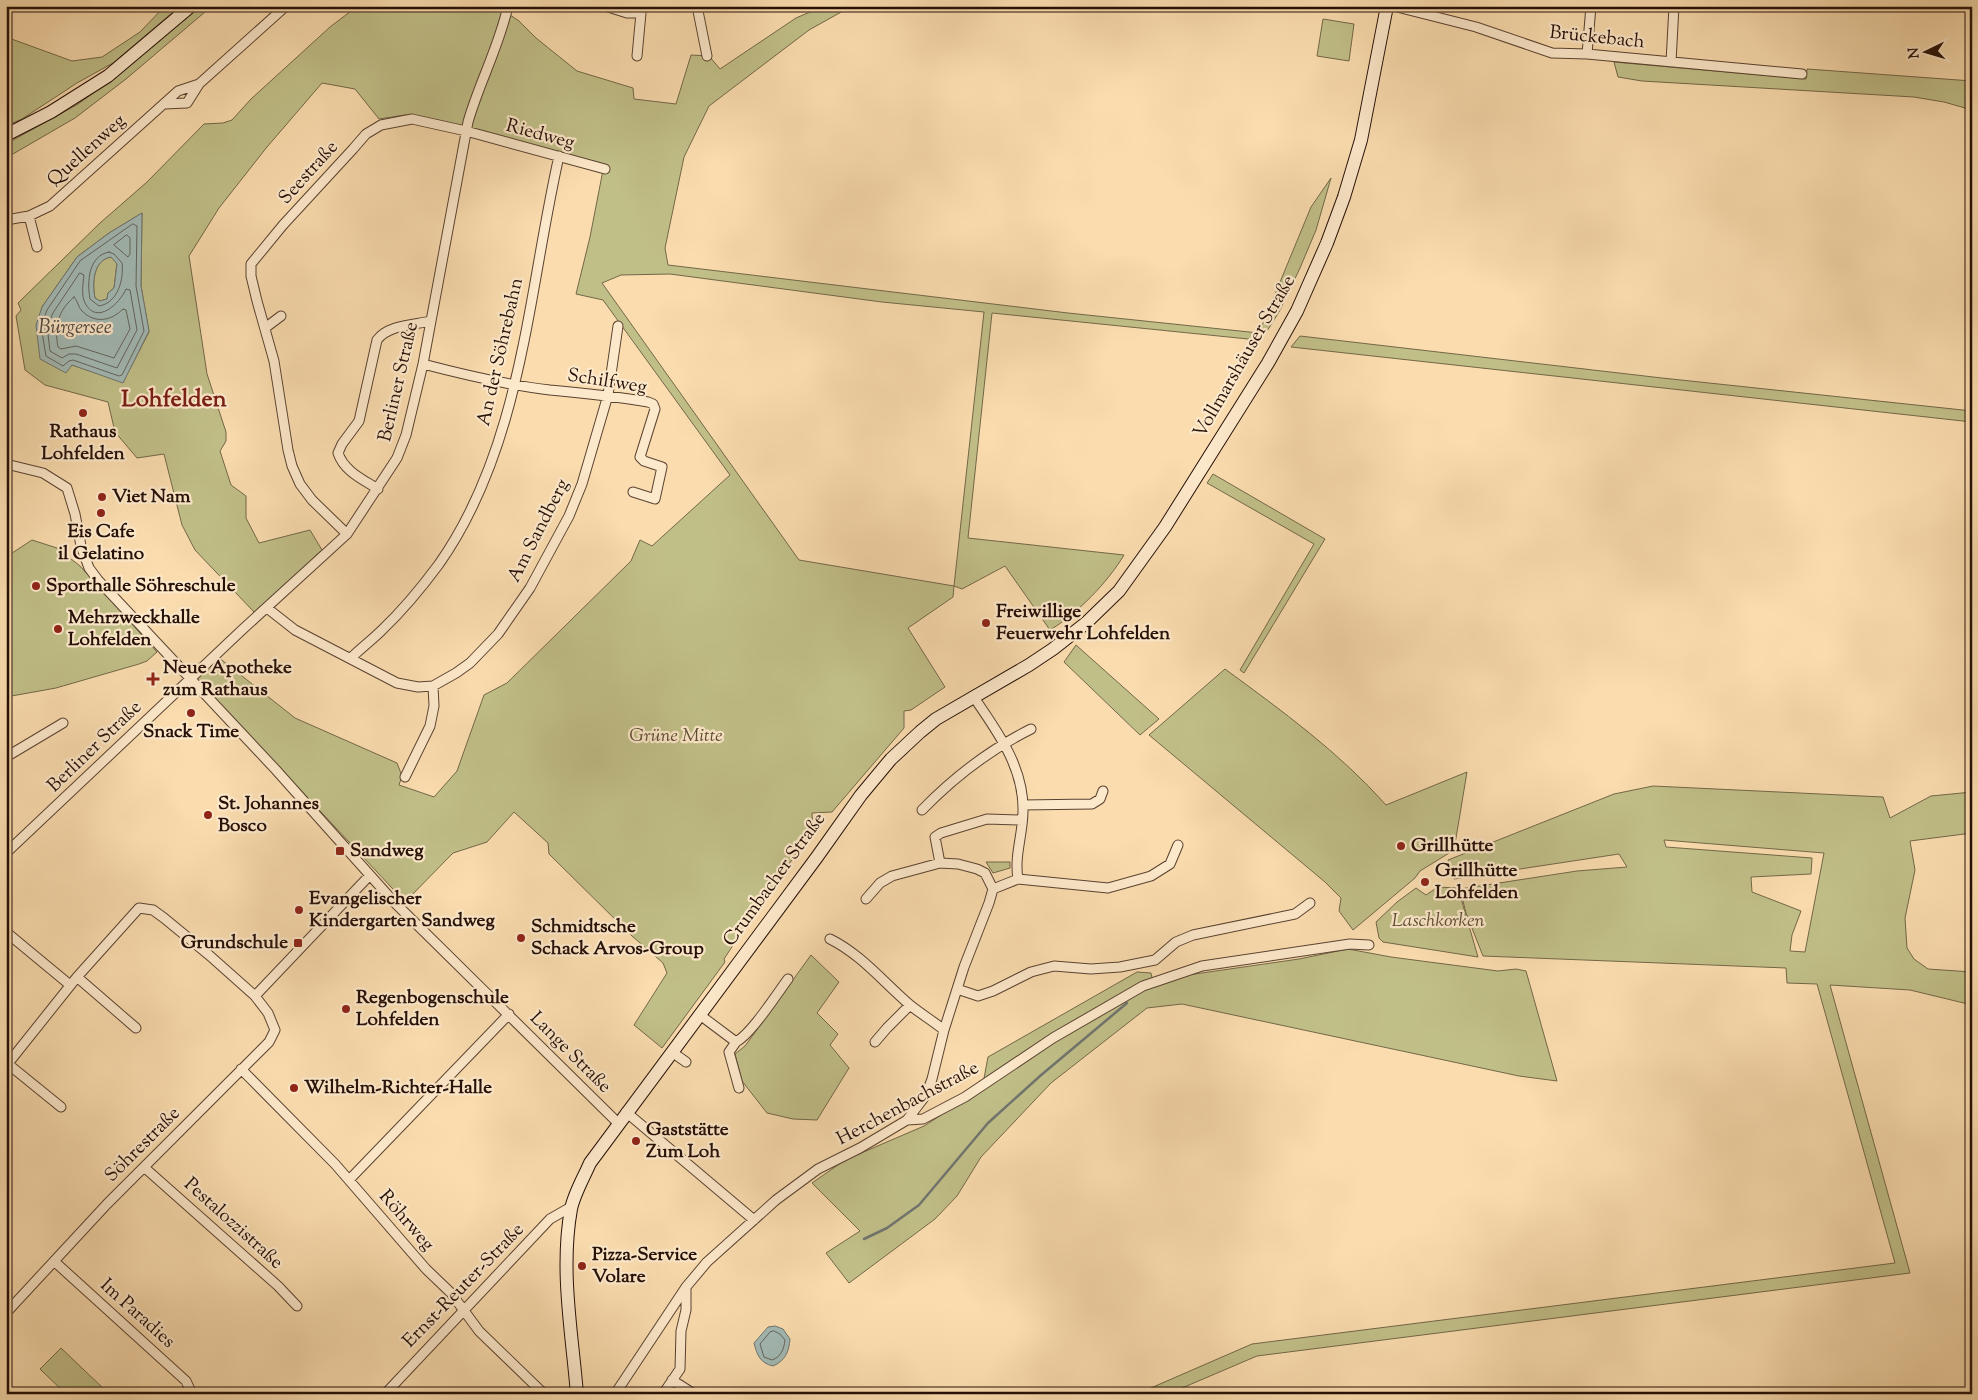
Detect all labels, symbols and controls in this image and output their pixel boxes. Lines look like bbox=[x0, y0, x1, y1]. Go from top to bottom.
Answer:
street label: Brückebach bbox=[1548, 20, 1646, 56]
north arrow bbox=[1900, 28, 1950, 78]
text: N bbox=[1905, 47, 1925, 59]
street label: Quellenweg bbox=[42, 108, 132, 194]
street label: Riedweg bbox=[503, 113, 577, 157]
street label: Seestraße bbox=[273, 135, 345, 211]
street label: Vollmarshäuser Straße bbox=[1187, 271, 1303, 443]
street label: An der Söhrebahn bbox=[471, 275, 531, 429]
water label: Bürgersee bbox=[38, 314, 112, 343]
street label: Berliner Straße bbox=[372, 319, 426, 445]
street label: Schilfweg bbox=[565, 362, 649, 402]
district label: Lohfelden bbox=[121, 383, 228, 417]
marker: Rathaus Lohfelden bbox=[77, 407, 89, 419]
place label: Rathaus Lohfelden bbox=[41, 419, 126, 468]
street label: Am Sandberg bbox=[501, 475, 577, 587]
place label: Viet Nam bbox=[112, 484, 191, 511]
marker: Viet Nam bbox=[96, 491, 108, 503]
marker: Eis Cafe il Gelatino bbox=[95, 507, 107, 519]
place label: Eis Cafe il Gelatino bbox=[58, 519, 145, 568]
place label: Sporthalle Söhreschule bbox=[46, 573, 236, 600]
marker: Sporthalle Söhreschule bbox=[30, 580, 42, 592]
place label: Freiwillige Feuerwehr Lohfelden bbox=[996, 599, 1171, 648]
place label: Mehrzweckhalle Lohfelden bbox=[68, 605, 200, 654]
marker: Freiwillige Feuerwehr Lohfelden bbox=[980, 617, 992, 629]
marker: Mehrzweckhalle Lohfelden bbox=[52, 623, 64, 635]
place label: Neue Apotheke zum Rathaus bbox=[163, 655, 292, 704]
marker: Neue Apotheke zum Rathaus bbox=[147, 673, 159, 685]
street label: Berliner Straße bbox=[42, 695, 148, 799]
marker: Snack Time bbox=[185, 707, 197, 719]
place label: Snack Time bbox=[143, 719, 239, 746]
park label: Grüne Mitte bbox=[629, 723, 723, 750]
place label: St. Johannes Bosco bbox=[218, 791, 319, 840]
street label: Crumbacher Straße bbox=[717, 807, 833, 952]
marker: St. Johannes Bosco bbox=[202, 809, 214, 821]
place label: Grillhütte bbox=[1411, 833, 1494, 860]
place label: Sandweg bbox=[350, 838, 424, 865]
marker: Grillhütte bbox=[1395, 840, 1407, 852]
marker: Sandweg bbox=[334, 845, 346, 857]
place label: Grillhütte Lohfelden bbox=[1435, 858, 1519, 907]
marker: Grillhütte Lohfelden bbox=[1419, 876, 1431, 888]
place label: Evangelischer Kindergarten Sandweg bbox=[309, 886, 495, 935]
marker: Evangelischer Kindergarten Sandweg bbox=[293, 904, 305, 916]
park label: Laschkorken bbox=[1391, 908, 1485, 935]
place label: Schmidtsche Schack Arvos-Group bbox=[531, 914, 704, 963]
place label: Grundschule bbox=[181, 930, 288, 957]
marker: Schmidtsche Schack Arvos-Group bbox=[515, 932, 527, 944]
marker: Grundschule bbox=[292, 937, 304, 949]
place label: Regenbogenschule Lohfelden bbox=[356, 985, 509, 1034]
marker: Regenbogenschule Lohfelden bbox=[340, 1003, 352, 1015]
street label: Lange Straße bbox=[523, 1006, 617, 1100]
street label: Herchenbachstraße bbox=[832, 1055, 984, 1153]
place label: Wilhelm-Richter-Halle bbox=[304, 1075, 492, 1102]
marker: Wilhelm-Richter-Halle bbox=[288, 1082, 300, 1094]
street label: Söhrestraße bbox=[99, 1101, 187, 1189]
place label: Gaststätte Zum Loh bbox=[646, 1117, 729, 1166]
marker: Gaststätte Zum Loh bbox=[630, 1135, 642, 1147]
street label: Pestalozzistraße bbox=[177, 1172, 289, 1276]
street label: Röhrweg bbox=[372, 1184, 440, 1258]
street label: Ernst-Reuter-Straße bbox=[397, 1217, 531, 1355]
place label: Pizza-Service Volare bbox=[592, 1242, 697, 1291]
marker: Pizza-Service Volare bbox=[576, 1260, 588, 1272]
street label: Im Paradies bbox=[93, 1273, 181, 1355]

